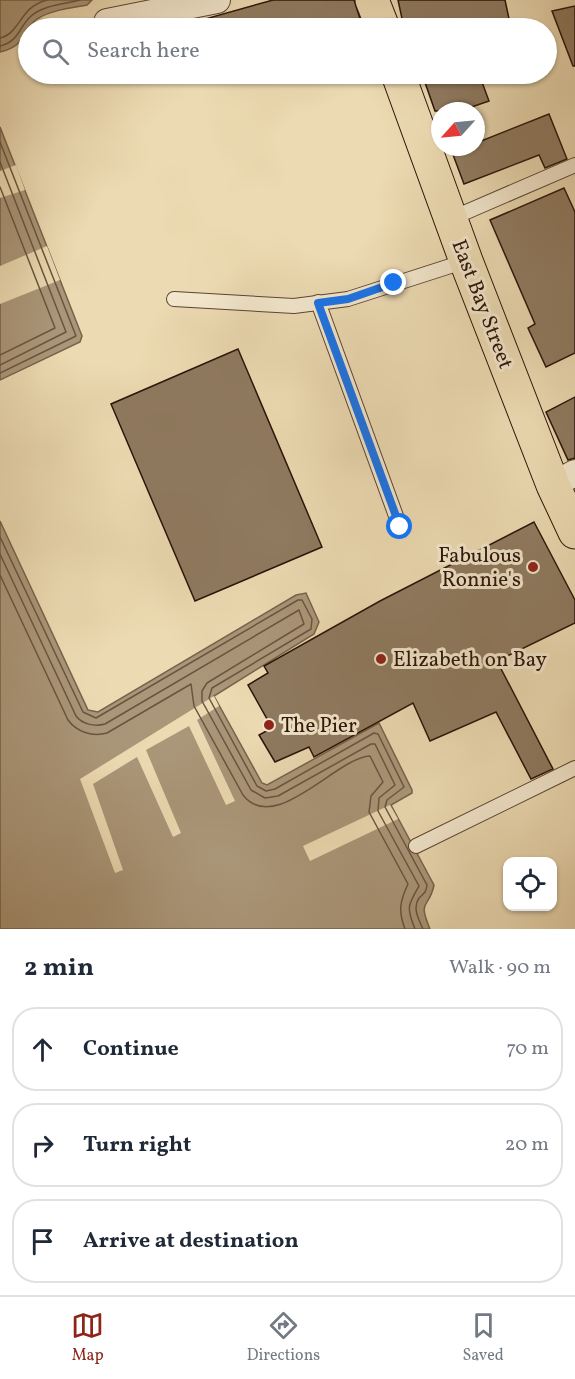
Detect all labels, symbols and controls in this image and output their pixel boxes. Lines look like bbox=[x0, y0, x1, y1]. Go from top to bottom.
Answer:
search box bbox=[18, 18, 557, 84]
icon: search bbox=[39, 35, 72, 68]
text: Search here bbox=[87, 36, 200, 67]
north arrow bbox=[431, 102, 485, 156]
street label: East Bay Street bbox=[444, 236, 520, 373]
route end bbox=[380, 269, 406, 295]
route start bbox=[386, 513, 412, 539]
place label: Fabulous Ronnie's bbox=[438, 542, 521, 595]
marker: Fabulous Ronnie's bbox=[526, 560, 540, 574]
place label: Elizabeth on Bay bbox=[393, 646, 548, 675]
marker: Elizabeth on Bay bbox=[374, 652, 388, 666]
place label: The Pier bbox=[281, 712, 357, 741]
marker: The Pier bbox=[262, 718, 276, 732]
map controls bbox=[503, 857, 557, 911]
button: locate bbox=[503, 857, 557, 911]
text: 2 min bbox=[24, 950, 94, 986]
text: Walk · 90 m bbox=[449, 954, 551, 982]
icon: ahead bbox=[26, 1033, 59, 1066]
text: Continue bbox=[83, 1034, 179, 1065]
text: 70 m bbox=[506, 1035, 549, 1063]
icon: right bbox=[26, 1129, 59, 1162]
text: Turn right bbox=[83, 1130, 191, 1161]
text: 20 m bbox=[505, 1131, 549, 1159]
icon: arrive bbox=[26, 1225, 59, 1258]
text: Arrive at destination bbox=[83, 1226, 299, 1257]
tab: Map bbox=[71, 1309, 104, 1367]
tab: Directions bbox=[247, 1309, 320, 1367]
tab: Saved bbox=[463, 1309, 504, 1367]

